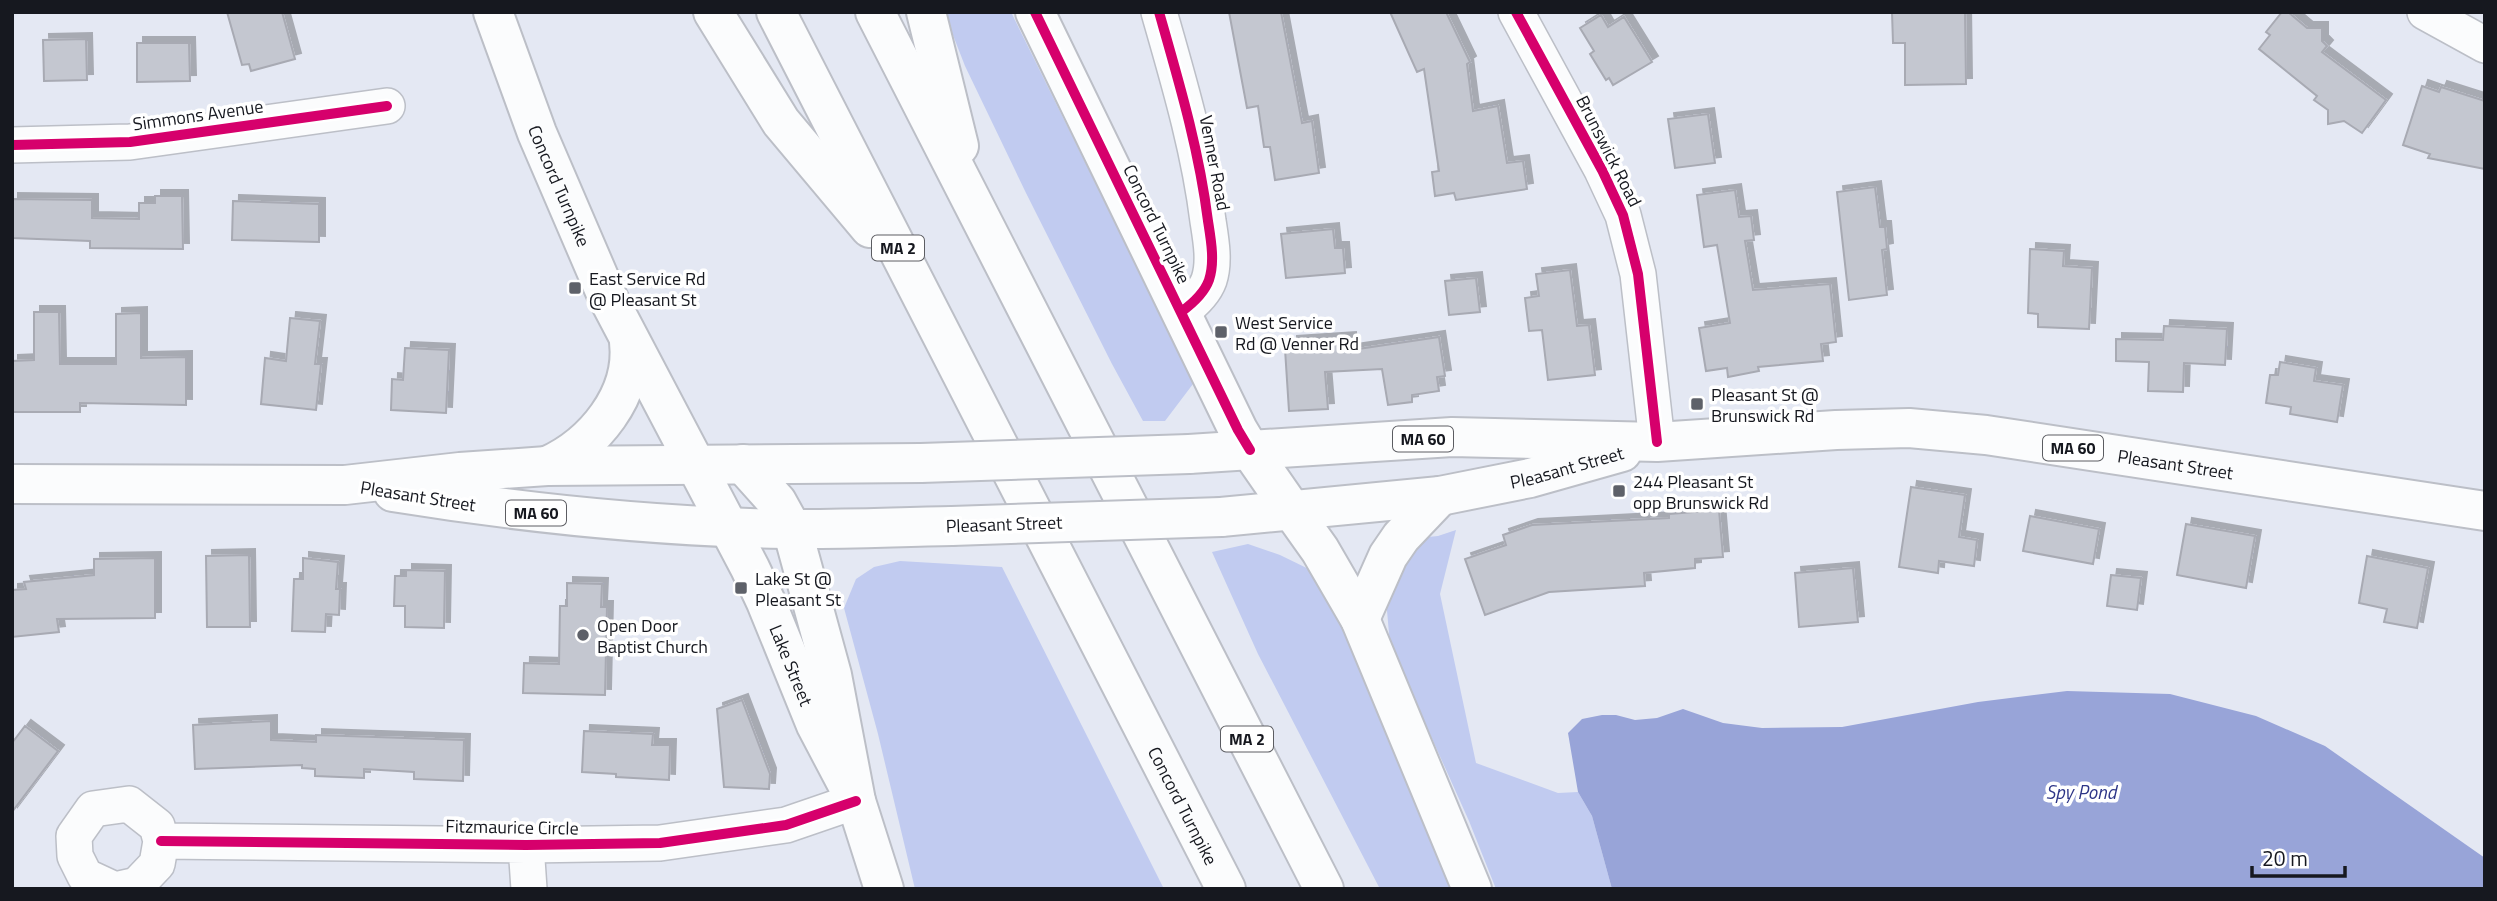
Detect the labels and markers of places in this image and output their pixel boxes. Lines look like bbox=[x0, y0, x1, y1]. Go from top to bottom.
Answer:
place label: East Service Rd @ Pleasant St bbox=[589, 265, 706, 313]
marker: East Service Rd @ Pleasant St bbox=[567, 280, 583, 296]
place label: West Service Rd @ Venner Rd bbox=[1235, 309, 1359, 357]
marker: West Service Rd @ Venner Rd bbox=[1213, 324, 1229, 340]
place label: Pleasant St @ Brunswick Rd bbox=[1711, 381, 1819, 429]
marker: Pleasant St @ Brunswick Rd bbox=[1689, 396, 1705, 412]
place label: 244 Pleasant St opp Brunswick Rd bbox=[1633, 468, 1769, 516]
marker: 244 Pleasant St opp Brunswick Rd bbox=[1611, 483, 1627, 499]
place label: Lake St @ Pleasant St bbox=[755, 565, 842, 613]
marker: Lake St @ Pleasant St bbox=[733, 580, 749, 596]
place label: Open Door Baptist Church bbox=[597, 612, 708, 660]
marker: Open Door Baptist Church bbox=[575, 627, 591, 643]

